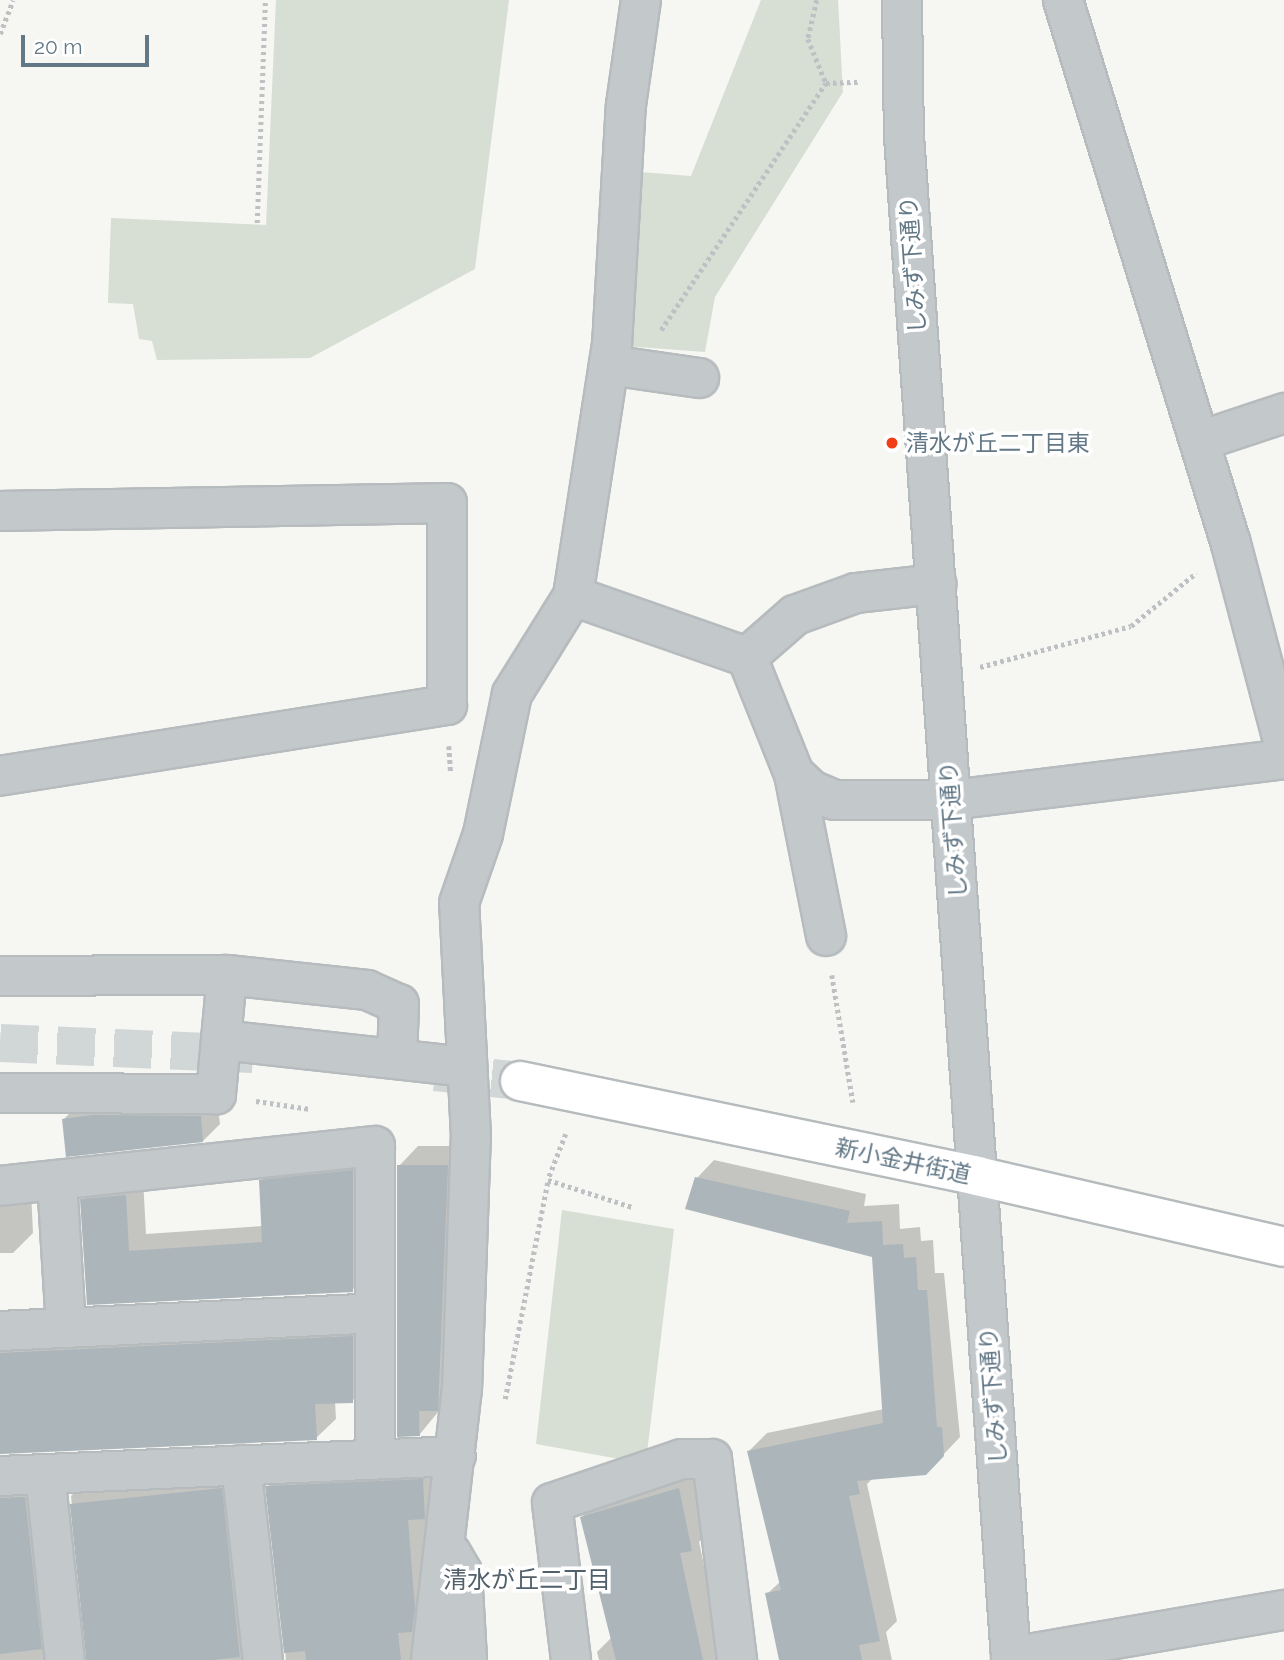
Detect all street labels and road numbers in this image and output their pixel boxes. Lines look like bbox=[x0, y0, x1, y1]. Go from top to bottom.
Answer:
street label: しみず下通り bbox=[894, 195, 932, 335]
street label: しみず下通り bbox=[934, 760, 972, 900]
street label: 新小金井街道 bbox=[833, 1133, 973, 1189]
street label: しみず下通り bbox=[974, 1326, 1012, 1466]

